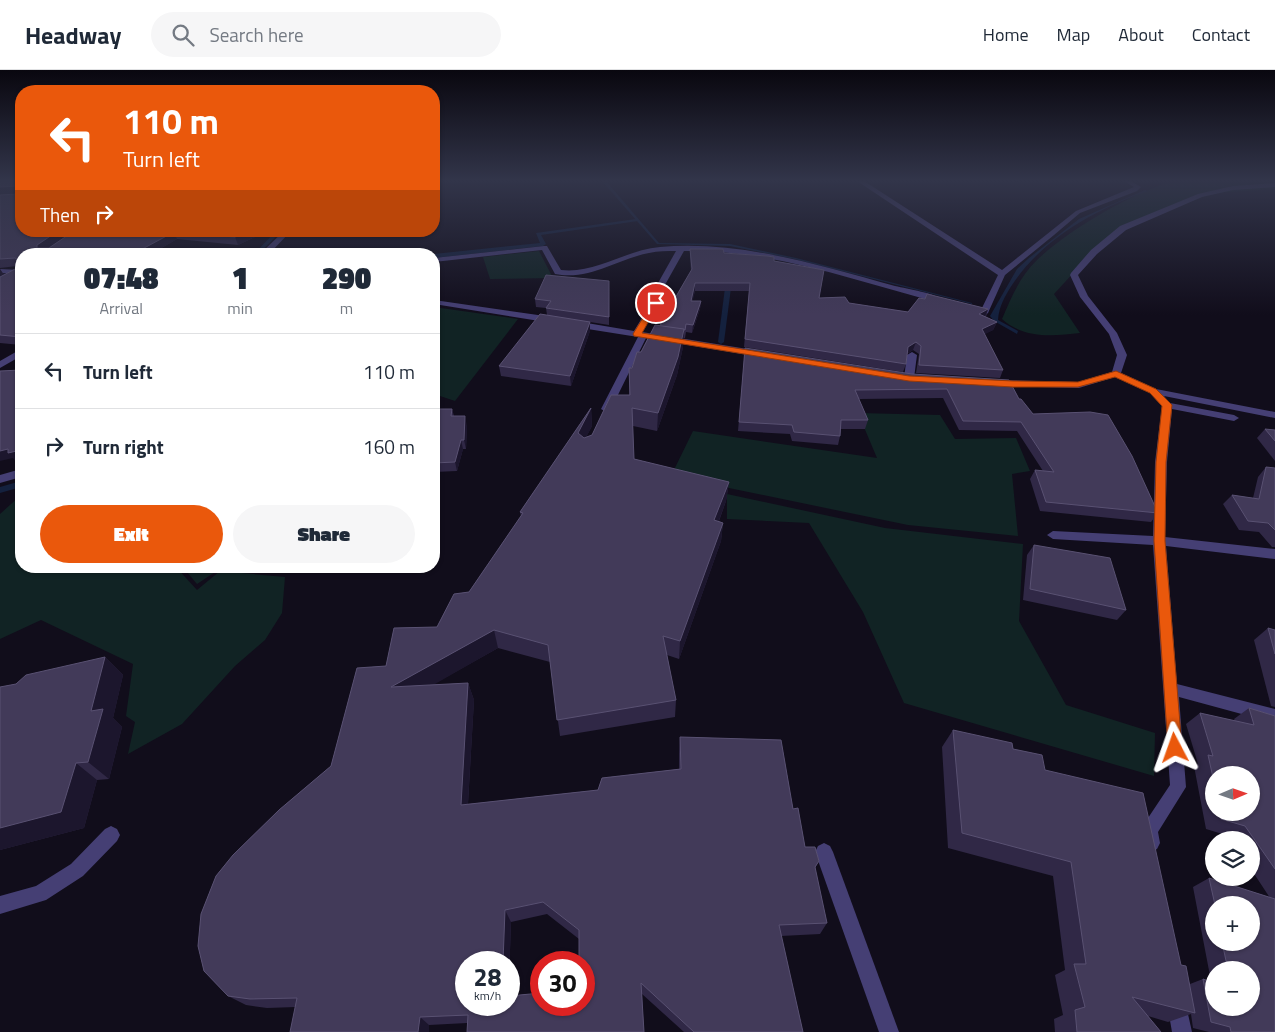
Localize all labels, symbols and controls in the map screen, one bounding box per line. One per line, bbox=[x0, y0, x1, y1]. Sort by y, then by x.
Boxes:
search box bbox=[151, 12, 501, 57]
text: Headway bbox=[25, 17, 121, 53]
text: Search here bbox=[209, 20, 304, 49]
icon: search bbox=[169, 21, 197, 49]
text: Home bbox=[983, 21, 1029, 48]
text: Map bbox=[1057, 21, 1090, 48]
text: About bbox=[1118, 21, 1164, 48]
text: Contact bbox=[1192, 21, 1250, 48]
text: 110 m bbox=[123, 94, 219, 148]
icon: left bbox=[40, 105, 105, 170]
text: Turn left bbox=[123, 142, 200, 176]
text: Then bbox=[40, 200, 80, 229]
icon: right bbox=[90, 200, 118, 228]
text: 07:48 bbox=[84, 255, 158, 301]
text: 1 bbox=[232, 255, 248, 301]
text: 290 bbox=[322, 255, 371, 301]
pin bbox=[635, 282, 677, 324]
icon: arrive bbox=[642, 289, 670, 317]
text: Arrival bbox=[99, 296, 143, 320]
text: min bbox=[227, 296, 253, 320]
text: m bbox=[340, 296, 353, 320]
icon: left bbox=[40, 357, 68, 385]
text: Turn left bbox=[83, 357, 153, 386]
text: 110 m bbox=[363, 357, 415, 386]
icon: right bbox=[40, 432, 68, 460]
text: Turn right bbox=[83, 432, 164, 461]
text: 160 m bbox=[363, 432, 415, 461]
button: Exit bbox=[40, 505, 223, 563]
button: Share bbox=[233, 505, 415, 563]
position arrow bbox=[1148, 721, 1200, 773]
north arrow bbox=[1205, 766, 1260, 821]
map controls bbox=[1205, 766, 1260, 1016]
button: layers bbox=[1205, 831, 1260, 886]
button: + bbox=[1205, 896, 1260, 951]
speed limit sign: 30 bbox=[530, 951, 595, 1016]
text: 28 bbox=[473, 958, 502, 996]
button: − bbox=[1205, 961, 1260, 1016]
text: km/h bbox=[474, 986, 501, 1005]

